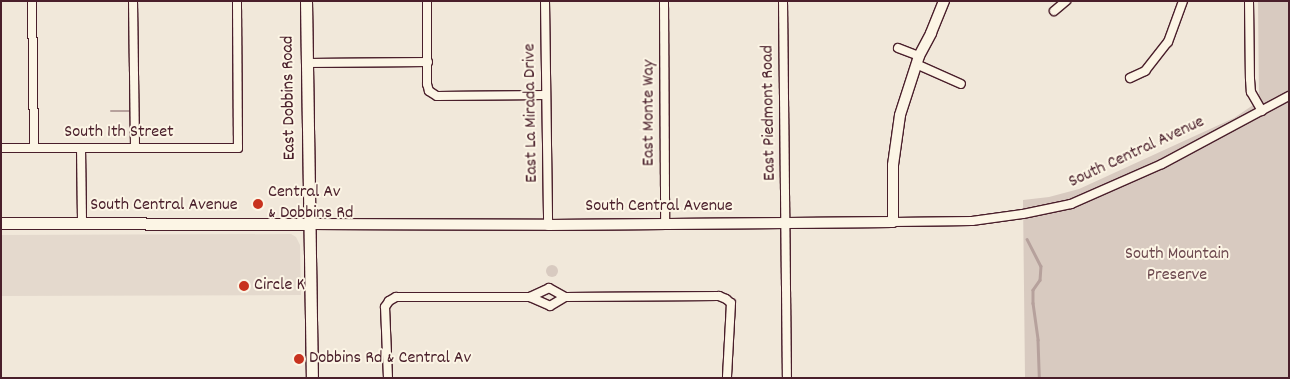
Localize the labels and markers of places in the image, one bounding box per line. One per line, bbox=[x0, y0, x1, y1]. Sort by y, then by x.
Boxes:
place label: Central Av & Dobbins Rd bbox=[268, 183, 353, 225]
marker: Central Av & Dobbins Rd bbox=[252, 198, 264, 210]
place label: Circle K bbox=[254, 275, 305, 297]
marker: Circle K bbox=[238, 280, 250, 292]
place label: Dobbins Rd & Central Av bbox=[309, 348, 471, 370]
marker: Dobbins Rd & Central Av bbox=[293, 353, 305, 365]

